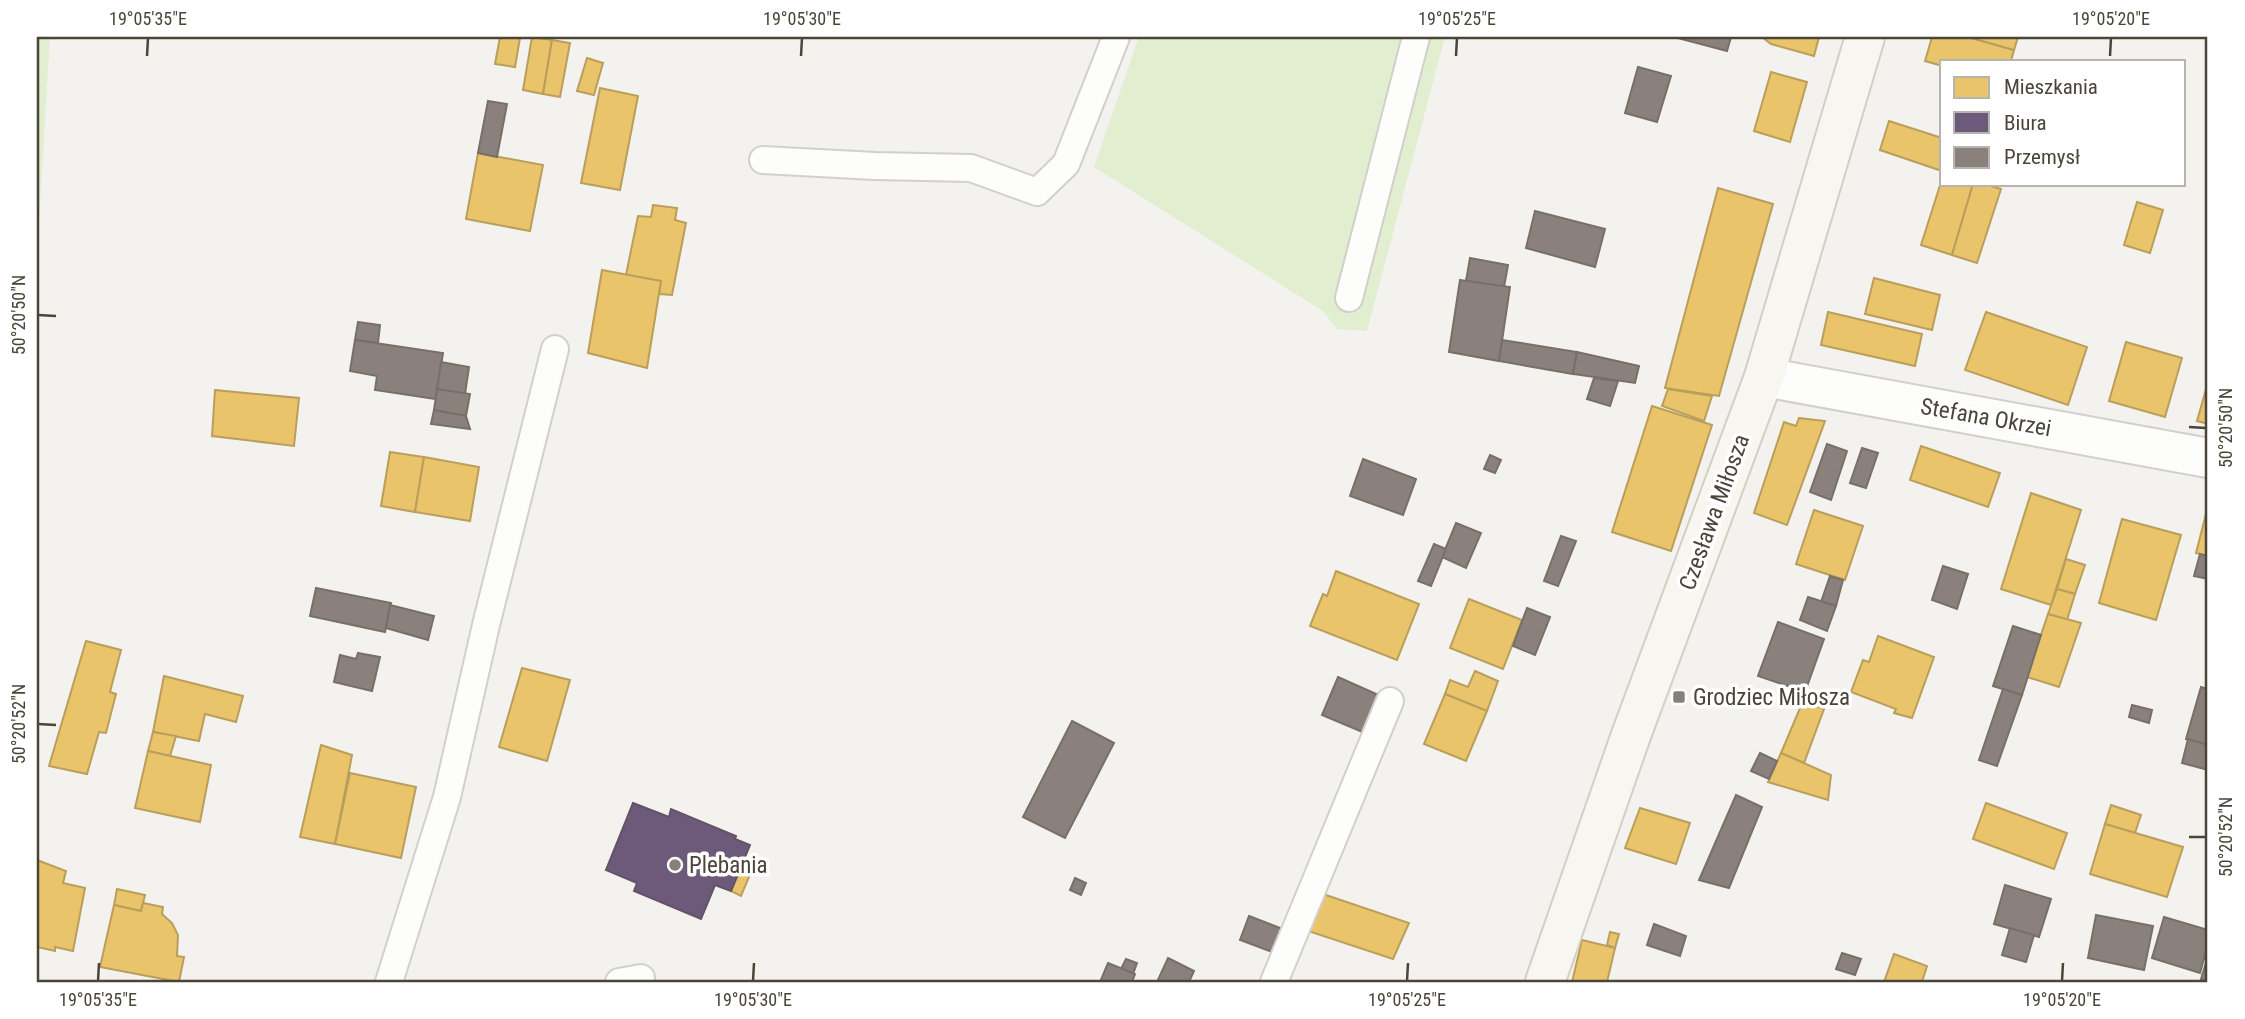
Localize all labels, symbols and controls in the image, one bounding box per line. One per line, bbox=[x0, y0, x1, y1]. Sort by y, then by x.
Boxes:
text: 19°05'35"E bbox=[109, 8, 187, 29]
text: 19°05'30"E bbox=[763, 8, 841, 29]
text: 19°05'25"E bbox=[1418, 8, 1496, 29]
text: 19°05'20"E bbox=[2072, 8, 2150, 29]
legend bbox=[1940, 60, 2186, 186]
text: Mieszkania bbox=[2004, 75, 2098, 99]
text: Biura bbox=[2004, 111, 2046, 135]
text: Przemysł bbox=[2004, 145, 2080, 169]
text: 50°20'50"N bbox=[8, 275, 29, 355]
text: 50°20'50"N bbox=[2215, 388, 2236, 468]
street label: Stefana Okrzei bbox=[1918, 393, 2053, 442]
street label: Czesława Miłosza bbox=[1674, 431, 1755, 594]
text: 50°20'52"N bbox=[8, 684, 29, 764]
place label: Grodziec Miłosza bbox=[1693, 684, 1850, 711]
marker: Grodziec Miłosza bbox=[1671, 689, 1687, 705]
text: 50°20'52"N bbox=[2215, 797, 2236, 877]
place label: Plebania bbox=[689, 852, 768, 879]
marker: Plebania bbox=[667, 857, 683, 873]
text: 19°05'35"E bbox=[59, 989, 137, 1010]
text: 19°05'30"E bbox=[714, 989, 792, 1010]
text: 19°05'25"E bbox=[1368, 989, 1446, 1010]
text: 19°05'20"E bbox=[2023, 989, 2101, 1010]

